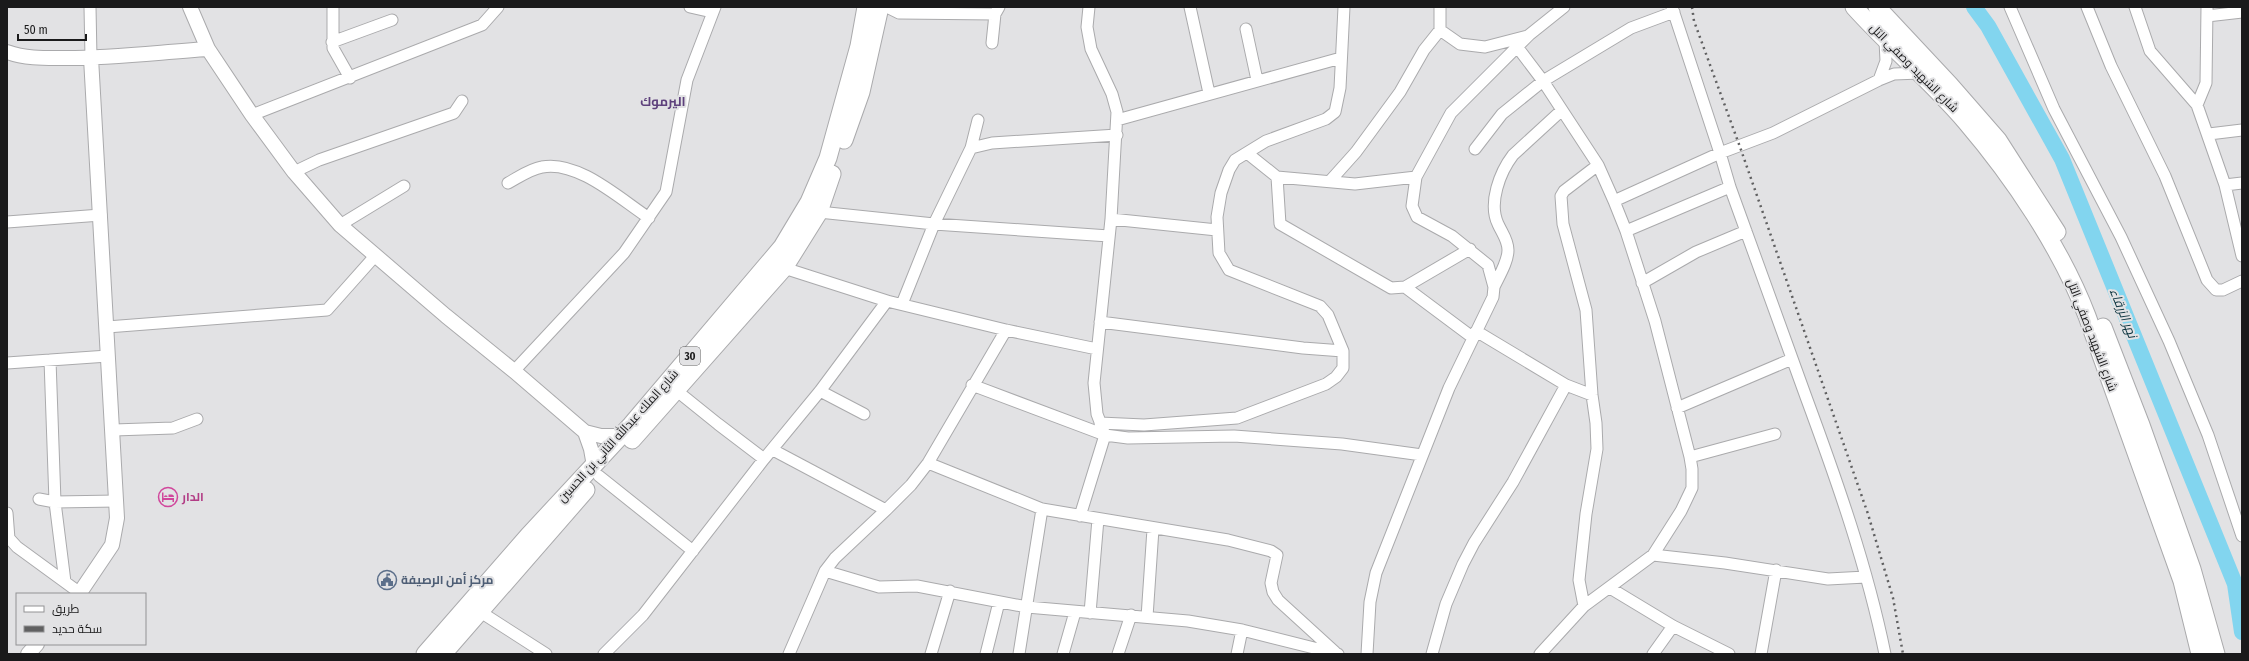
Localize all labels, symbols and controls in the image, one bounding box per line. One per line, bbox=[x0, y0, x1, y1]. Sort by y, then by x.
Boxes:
scale bar bbox=[18, 16, 86, 42]
street label: شارع الشهيد وصفي التل bbox=[1865, 21, 1961, 117]
text: 50 m bbox=[24, 23, 48, 37]
district label: اليرموك bbox=[640, 94, 686, 110]
street label: شارع الشهيد وصفي التل bbox=[2061, 277, 2120, 394]
water label: نهر الزرقاء bbox=[2106, 286, 2141, 342]
road number: 30 bbox=[680, 347, 700, 365]
street label: شارع الملك عبدالله الثاني بن الحسين bbox=[554, 366, 683, 507]
hotel icon: الدار bbox=[157, 486, 179, 508]
place label: الدار bbox=[181, 490, 204, 505]
public building icon: مركز أمن الرصيفة bbox=[376, 569, 398, 591]
place label: مركز أمن الرصيفة bbox=[401, 572, 494, 588]
legend bbox=[16, 593, 146, 645]
text: طريق bbox=[52, 602, 80, 616]
text: سكة حديد bbox=[52, 622, 102, 636]

